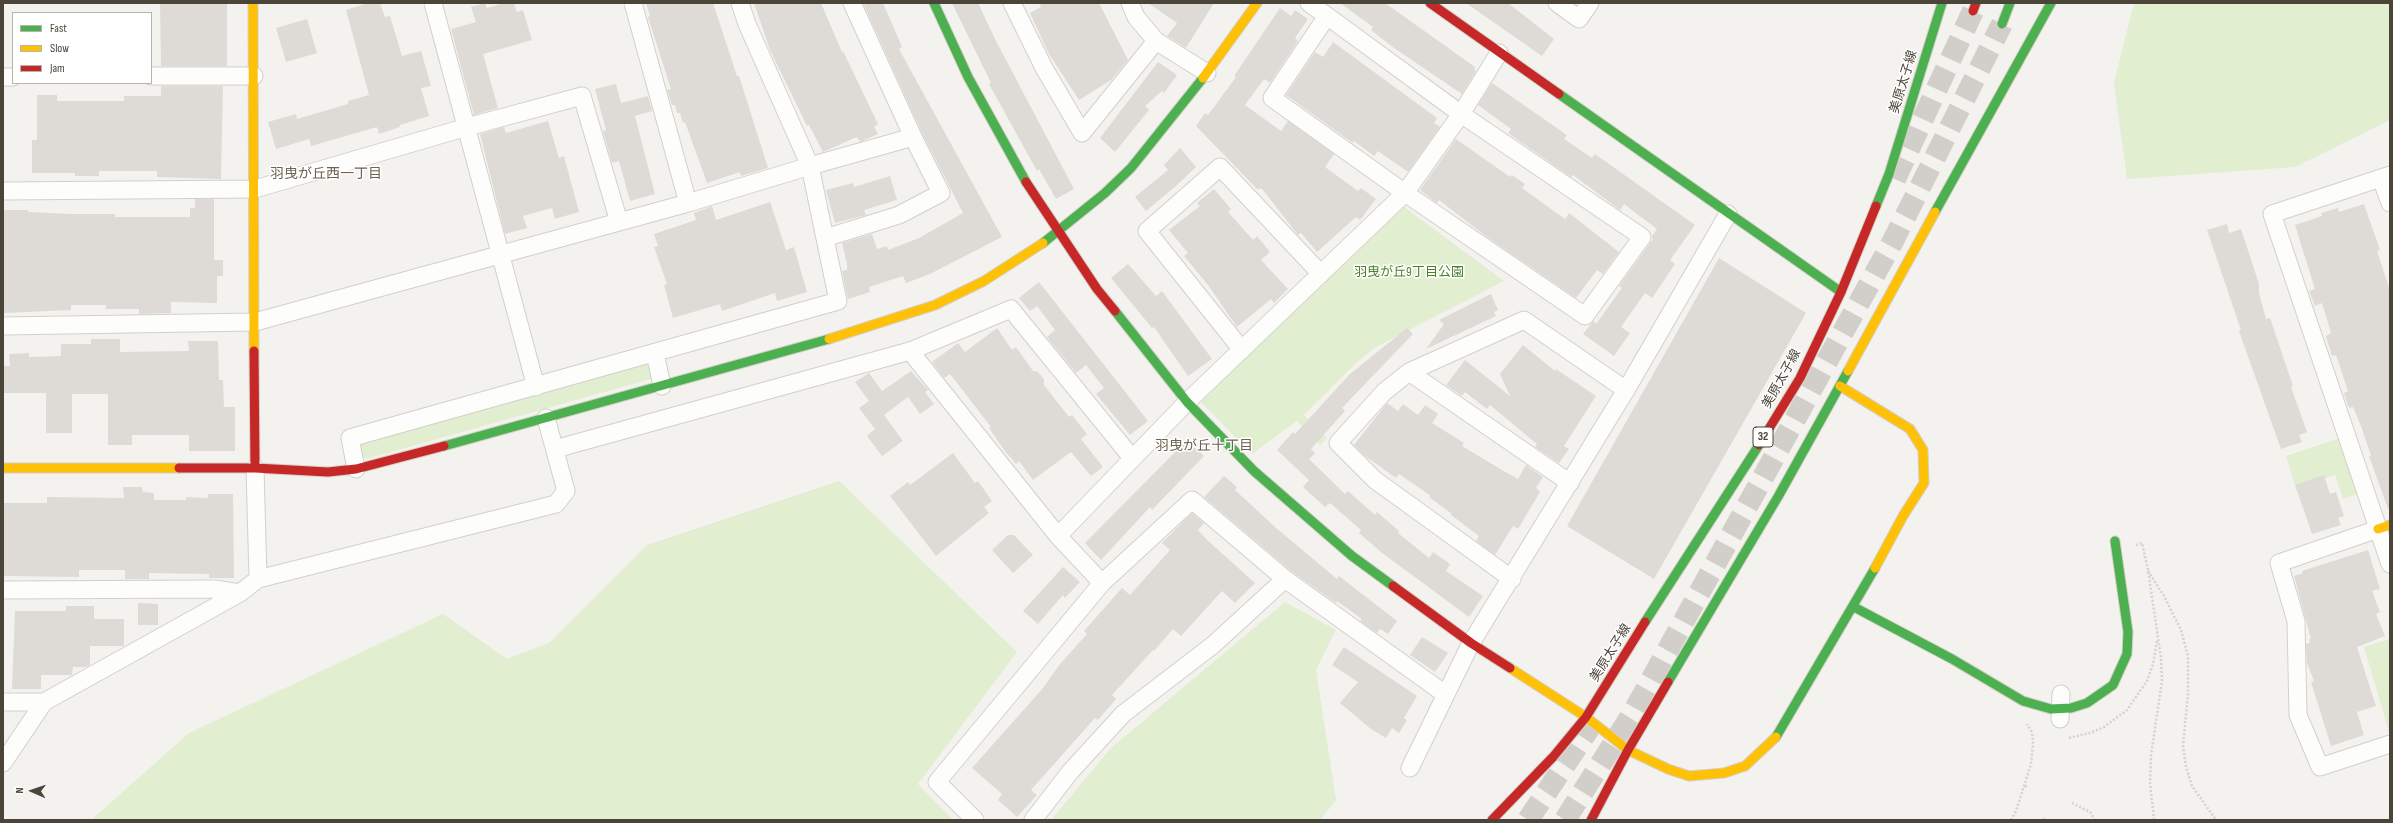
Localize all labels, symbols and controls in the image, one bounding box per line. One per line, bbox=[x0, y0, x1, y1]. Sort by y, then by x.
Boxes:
legend bbox=[12, 12, 152, 84]
text: Fast bbox=[50, 21, 67, 36]
text: Slow bbox=[50, 41, 69, 56]
street label: 美原太子線 bbox=[1887, 49, 1921, 115]
text: Jam bbox=[50, 61, 65, 76]
district label: 羽曳が丘西一丁目 bbox=[270, 166, 382, 182]
park label: 羽曳が丘9丁目公園 bbox=[1354, 265, 1464, 281]
street label: 美原太子線 bbox=[1759, 347, 1805, 411]
road number: 32 bbox=[1753, 427, 1773, 447]
district label: 羽曳が丘十丁目 bbox=[1155, 438, 1253, 454]
street label: 美原太子線 bbox=[1587, 621, 1635, 685]
north arrow bbox=[12, 771, 52, 811]
text: N bbox=[13, 787, 26, 794]

